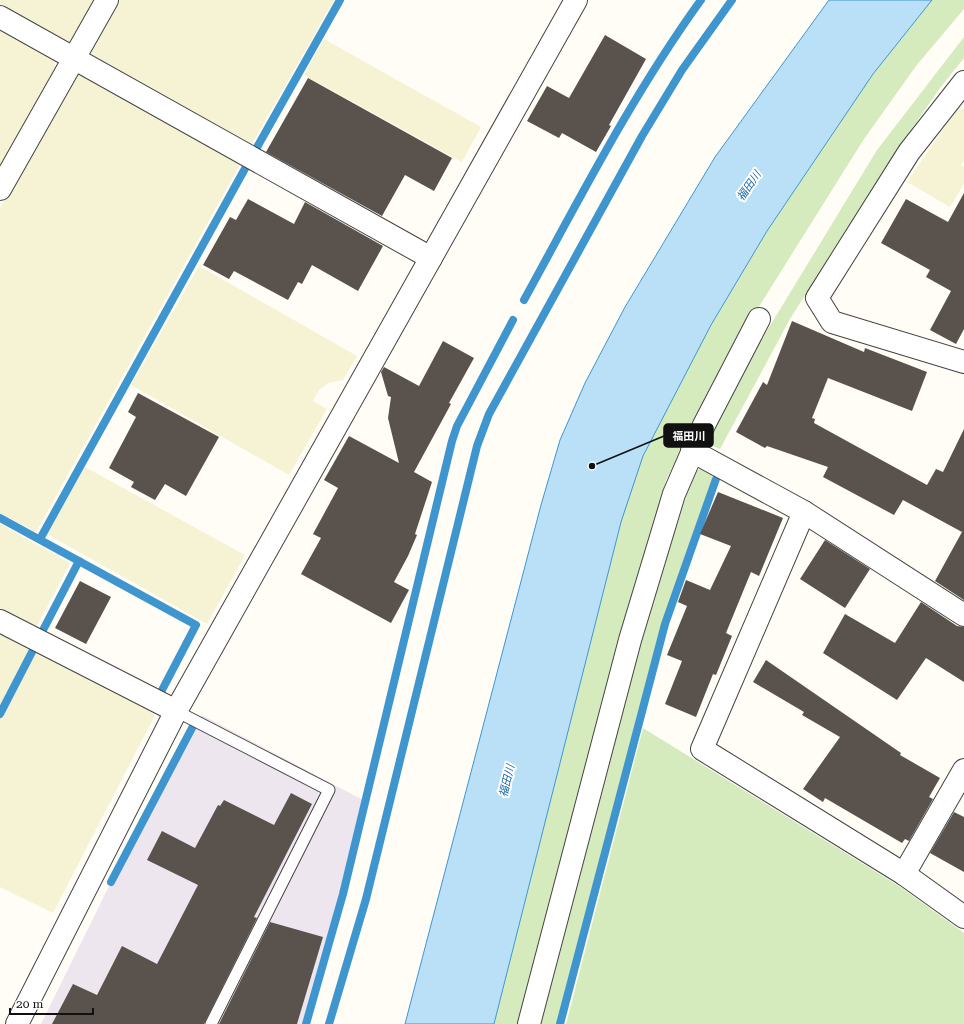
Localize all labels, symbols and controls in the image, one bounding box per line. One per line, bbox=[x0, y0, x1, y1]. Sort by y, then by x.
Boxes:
water label: 福田川 bbox=[734, 168, 764, 203]
callout: 福田川 bbox=[664, 424, 713, 447]
text: 福田川 bbox=[673, 430, 706, 443]
water label: 福田川 bbox=[497, 762, 518, 799]
scale bar bbox=[10, 990, 93, 1016]
text: 20 m bbox=[16, 997, 43, 1011]

